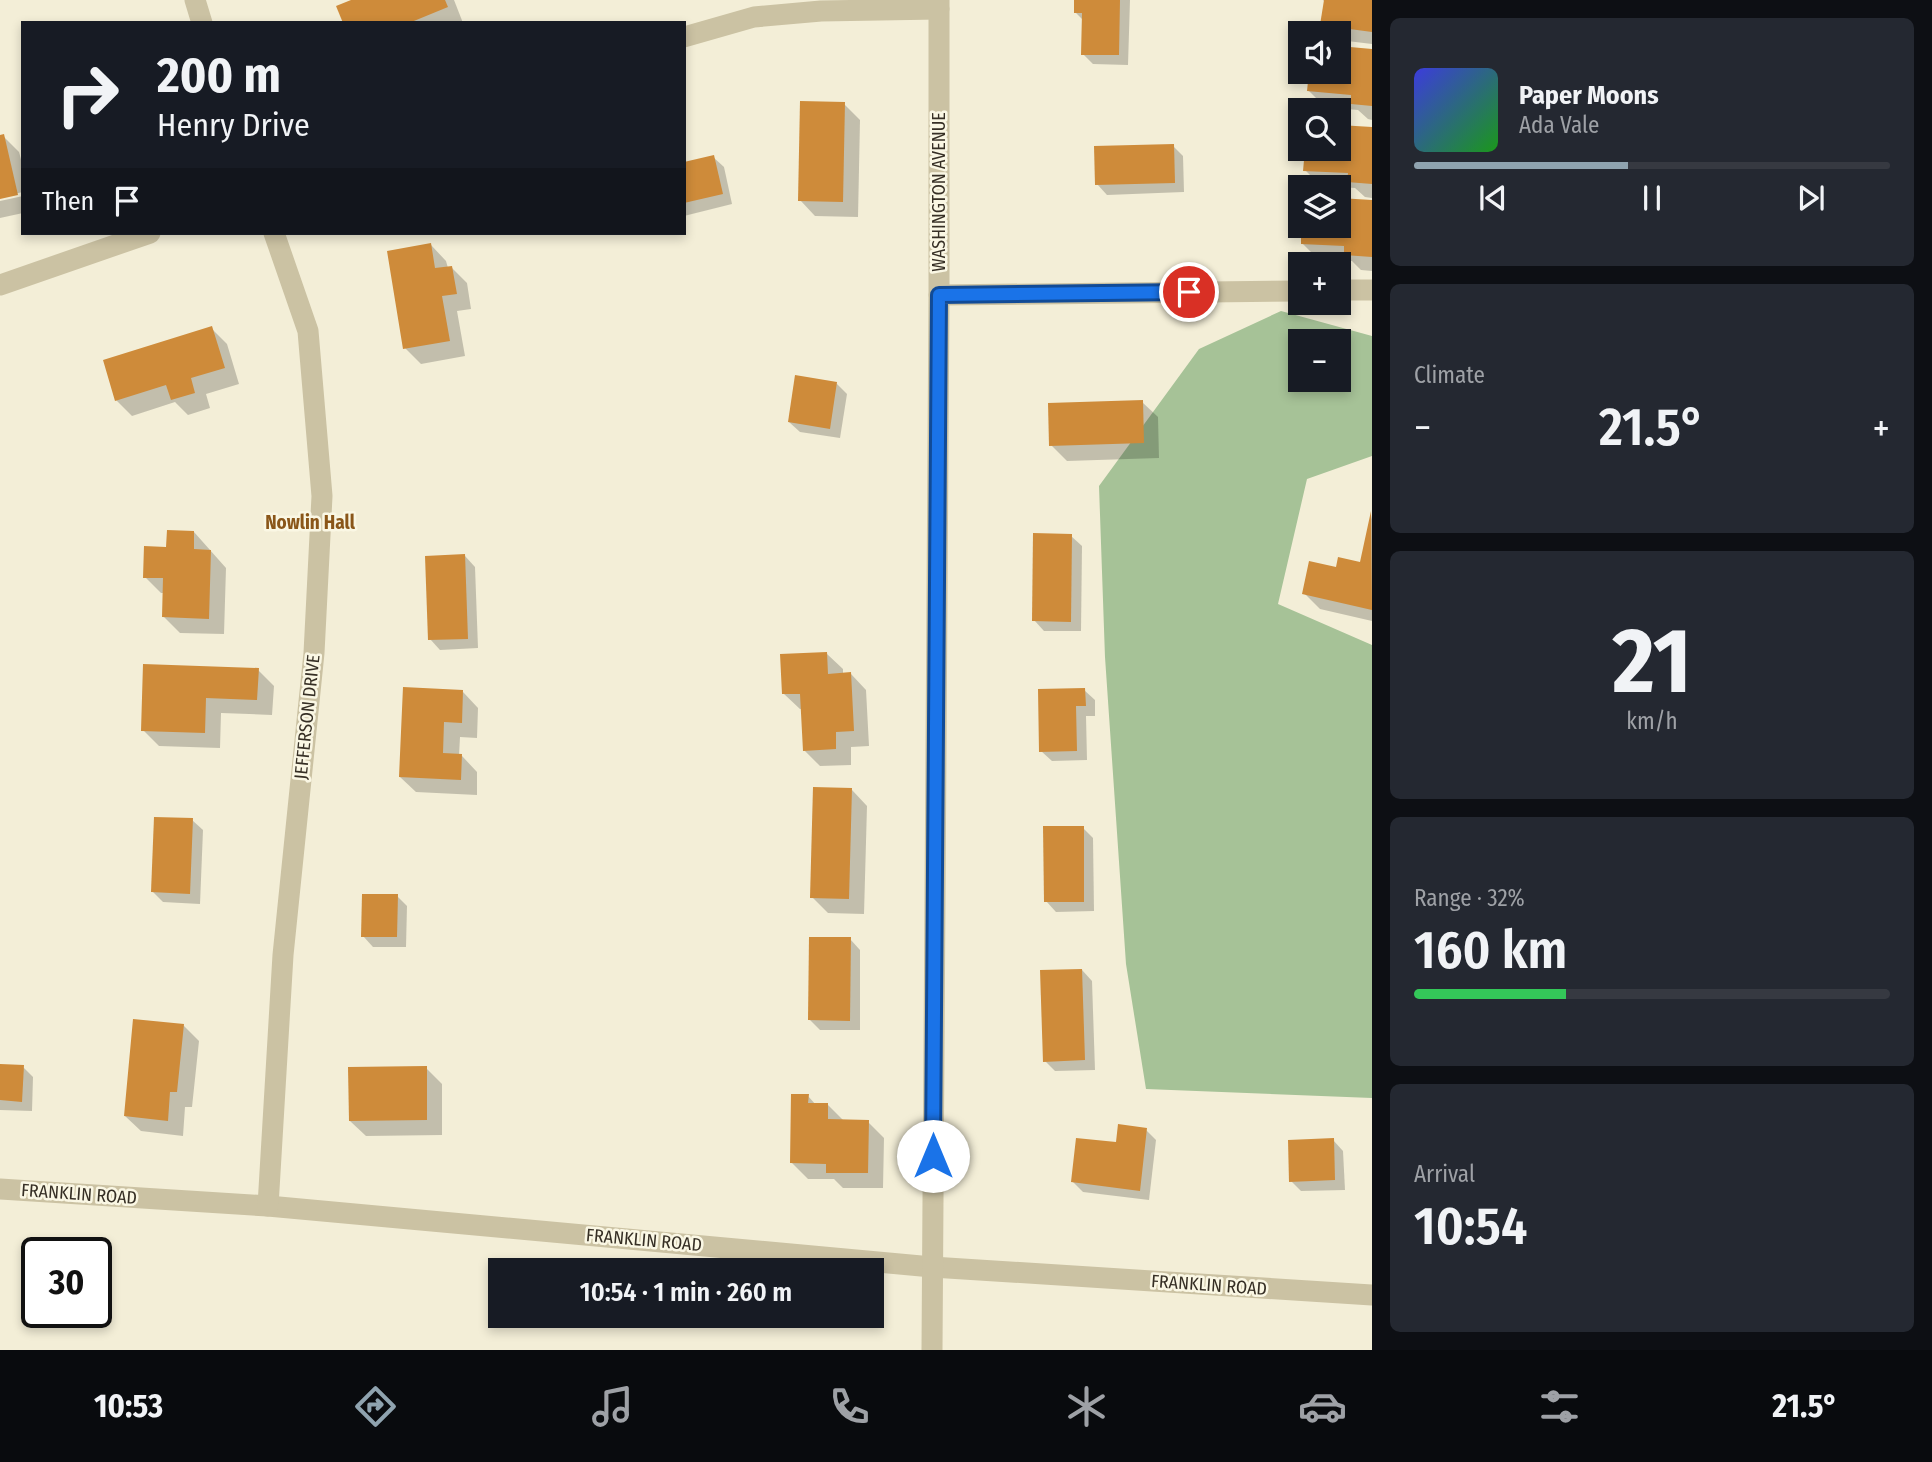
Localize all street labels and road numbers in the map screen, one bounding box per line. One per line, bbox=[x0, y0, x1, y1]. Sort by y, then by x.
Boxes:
street label: WASHINGTON AVENUE bbox=[928, 112, 950, 272]
street label: JEFFERSON DRIVE bbox=[290, 654, 324, 780]
street label: FRANKLIN ROAD bbox=[20, 1179, 138, 1209]
street label: FRANKLIN ROAD bbox=[585, 1224, 703, 1256]
street label: FRANKLIN ROAD bbox=[1150, 1270, 1268, 1300]

